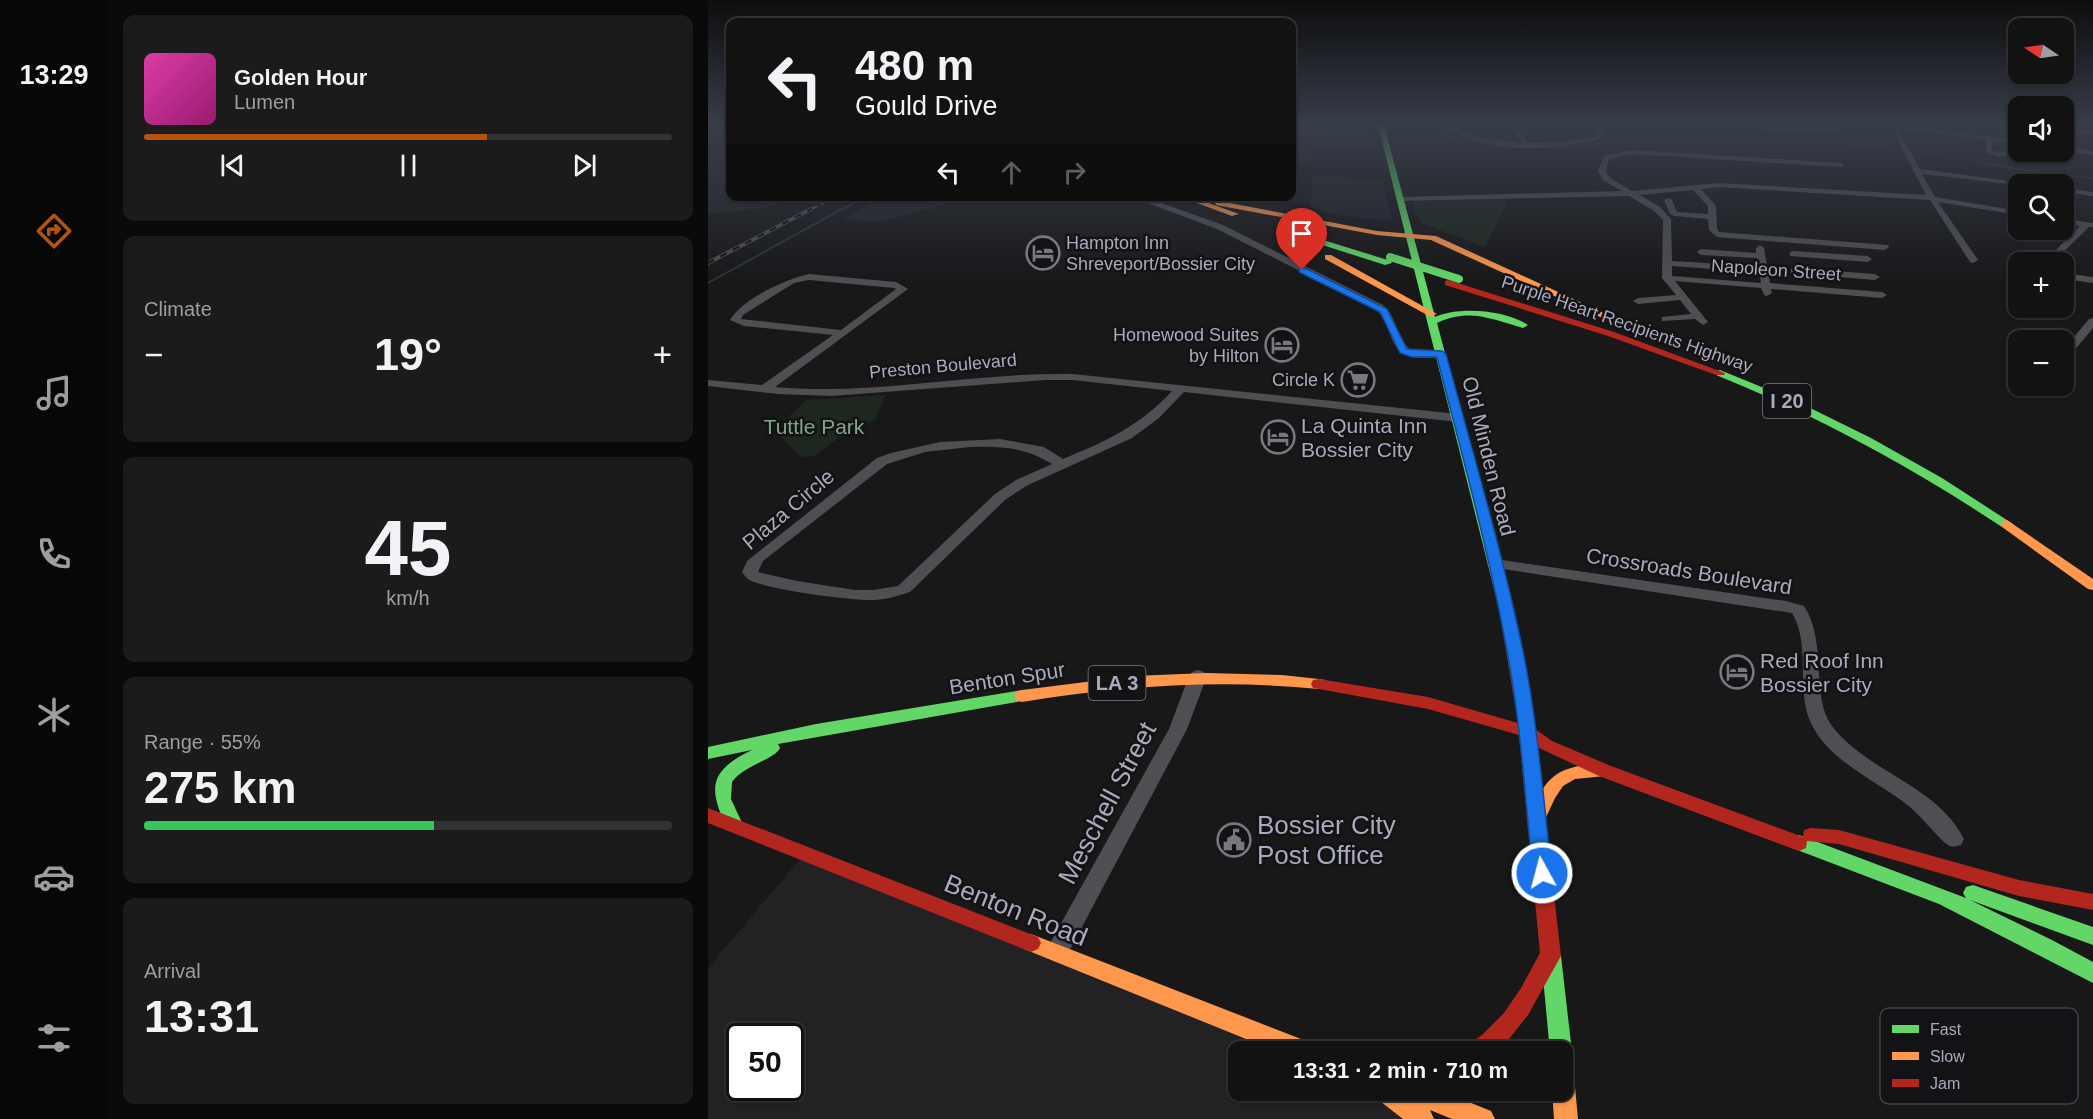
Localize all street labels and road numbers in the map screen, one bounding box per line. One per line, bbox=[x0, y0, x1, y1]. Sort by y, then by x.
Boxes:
street label: Napoleon Street bbox=[1710, 255, 1842, 285]
street label: Purple Heart Recipients Highway bbox=[1499, 272, 1755, 376]
street label: Preston Boulevard bbox=[868, 350, 1018, 382]
street label: Old Minden Road bbox=[1458, 374, 1520, 538]
road number: I 20 bbox=[1763, 384, 1811, 418]
street label: Plaza Circle bbox=[738, 464, 838, 554]
street label: Crossroads Boulevard bbox=[1585, 543, 1793, 599]
street label: Benton Spur bbox=[948, 658, 1066, 698]
road number: LA 3 bbox=[1088, 666, 1146, 700]
street label: Meschell Street bbox=[1052, 716, 1163, 889]
street label: Benton Road bbox=[940, 868, 1092, 952]

